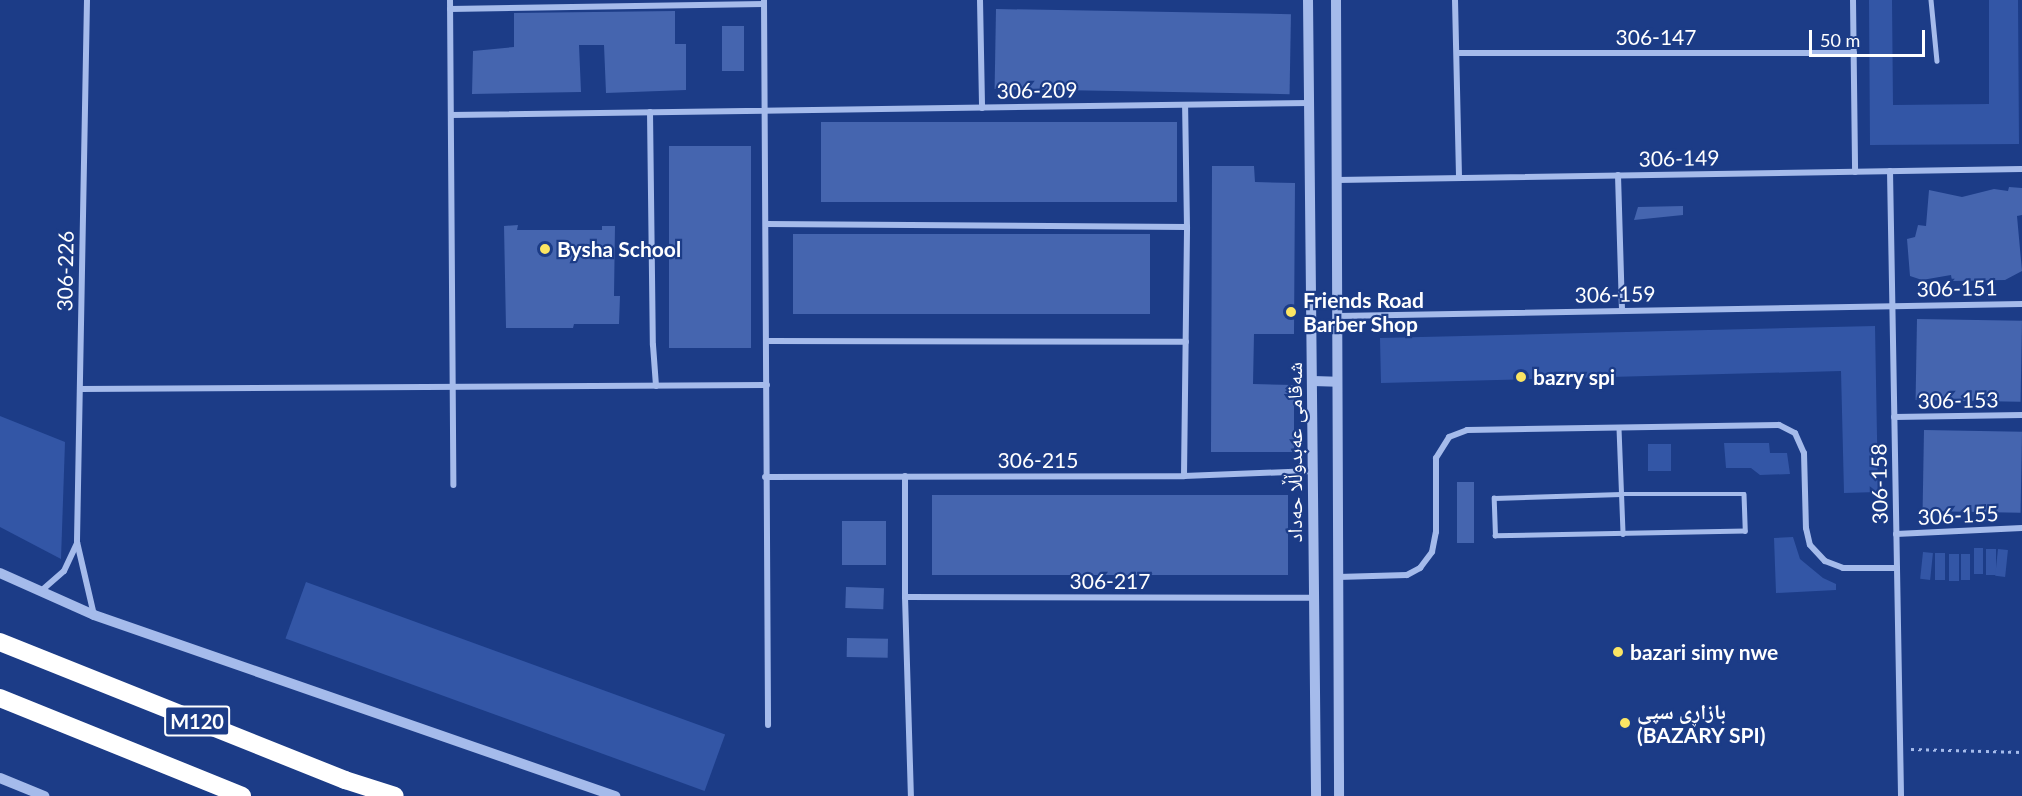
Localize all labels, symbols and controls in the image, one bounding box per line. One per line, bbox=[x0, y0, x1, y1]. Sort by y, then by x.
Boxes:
scale bar bbox=[1812, 18, 1928, 56]
street label: 306-147 bbox=[1616, 24, 1696, 50]
text: 50 m bbox=[1820, 29, 1860, 51]
street label: 306-209 bbox=[996, 77, 1078, 103]
street label: 306-149 bbox=[1638, 145, 1720, 171]
street label: 306-226 bbox=[52, 230, 78, 312]
place label: Bysha School bbox=[557, 236, 681, 262]
marker: Bysha School bbox=[538, 242, 552, 256]
street label: 306-151 bbox=[1916, 275, 1998, 301]
street label: 306-159 bbox=[1574, 281, 1656, 307]
place label: Friends Road Barber Shop bbox=[1303, 287, 1424, 337]
marker: Friends Road Barber Shop bbox=[1284, 305, 1298, 319]
street label: شەقامی عەبدوڵڵا حەداد bbox=[1281, 362, 1307, 542]
place label: bazry spi bbox=[1533, 364, 1616, 390]
marker: bazry spi bbox=[1514, 370, 1528, 384]
street label: 306-153 bbox=[1917, 387, 1999, 413]
street label: 306-158 bbox=[1866, 443, 1892, 525]
street label: 306-215 bbox=[998, 447, 1078, 473]
street label: 306-155 bbox=[1917, 500, 1999, 530]
street label: 306-217 bbox=[1070, 568, 1150, 594]
place label: bazari simy nwe bbox=[1630, 639, 1779, 665]
marker: bazari simy nwe bbox=[1611, 645, 1625, 659]
place label: بازاڕی سپی (BAZARY SPI) bbox=[1637, 698, 1766, 748]
road number: M120 bbox=[164, 704, 230, 738]
marker: بازاڕی سپی (BAZARY SPI) bbox=[1618, 716, 1632, 730]

